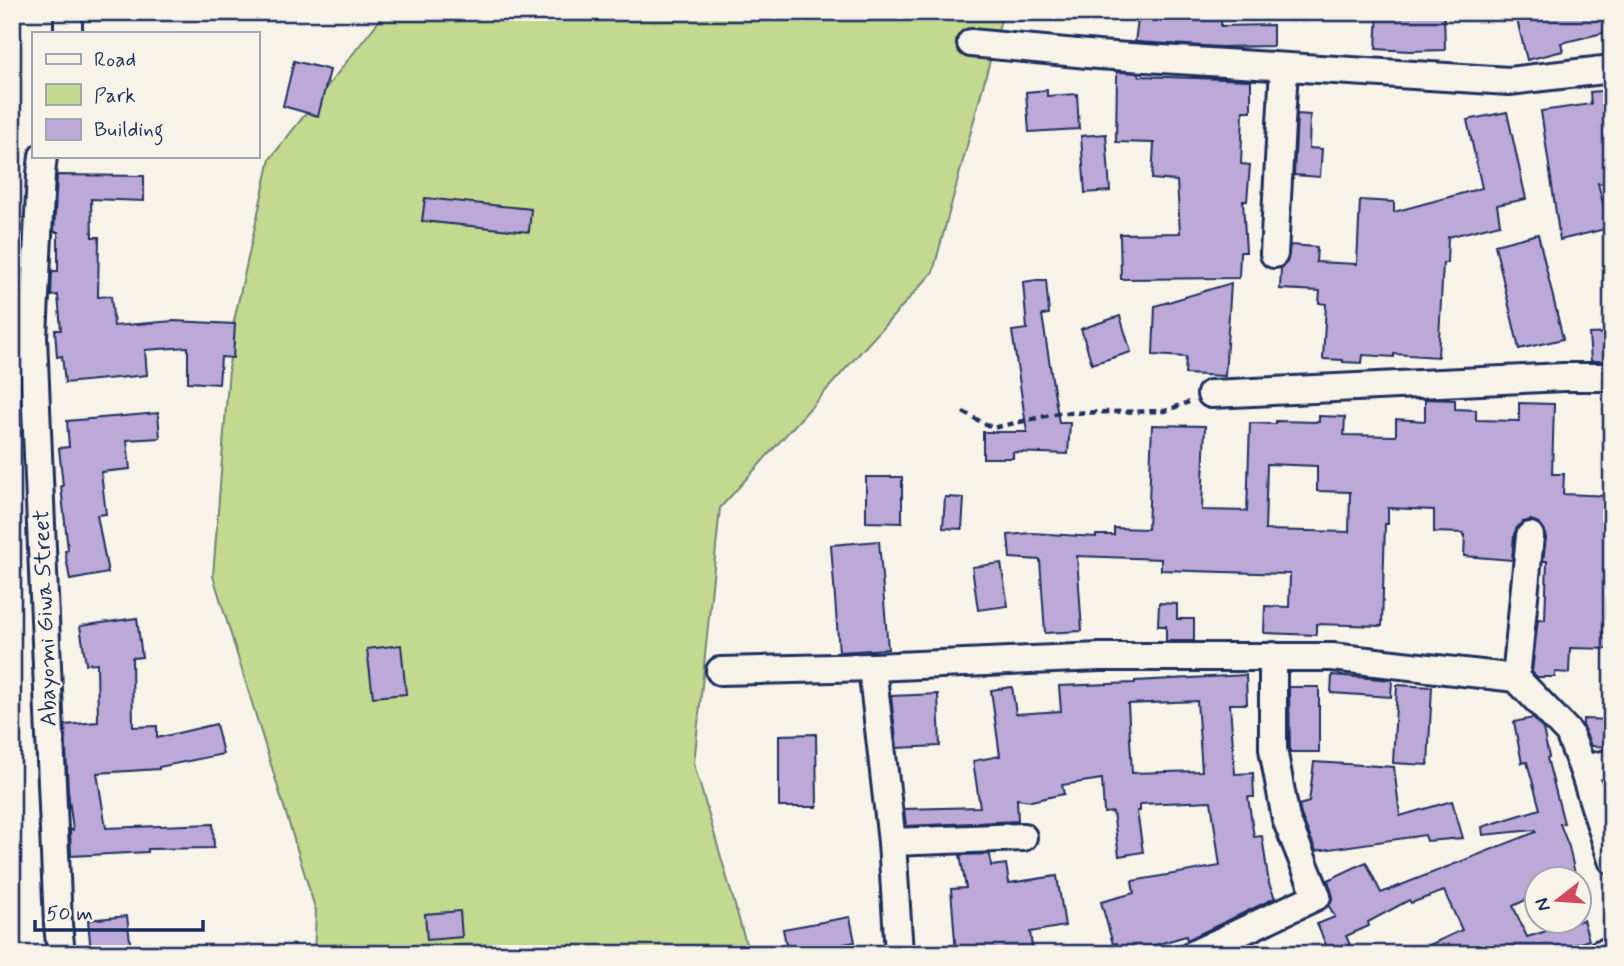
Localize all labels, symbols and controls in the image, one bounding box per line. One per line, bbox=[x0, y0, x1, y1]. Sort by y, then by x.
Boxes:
legend bbox=[32, 32, 259, 158]
text: Road bbox=[94, 46, 136, 74]
text: Park bbox=[94, 82, 136, 110]
text: Building bbox=[94, 116, 164, 146]
street label: Abayomi Giwa Street bbox=[27, 509, 65, 727]
north arrow bbox=[1522, 864, 1592, 934]
scale bar bbox=[35, 889, 203, 933]
text: N bbox=[1529, 895, 1557, 914]
text: 50 m bbox=[46, 900, 93, 928]

